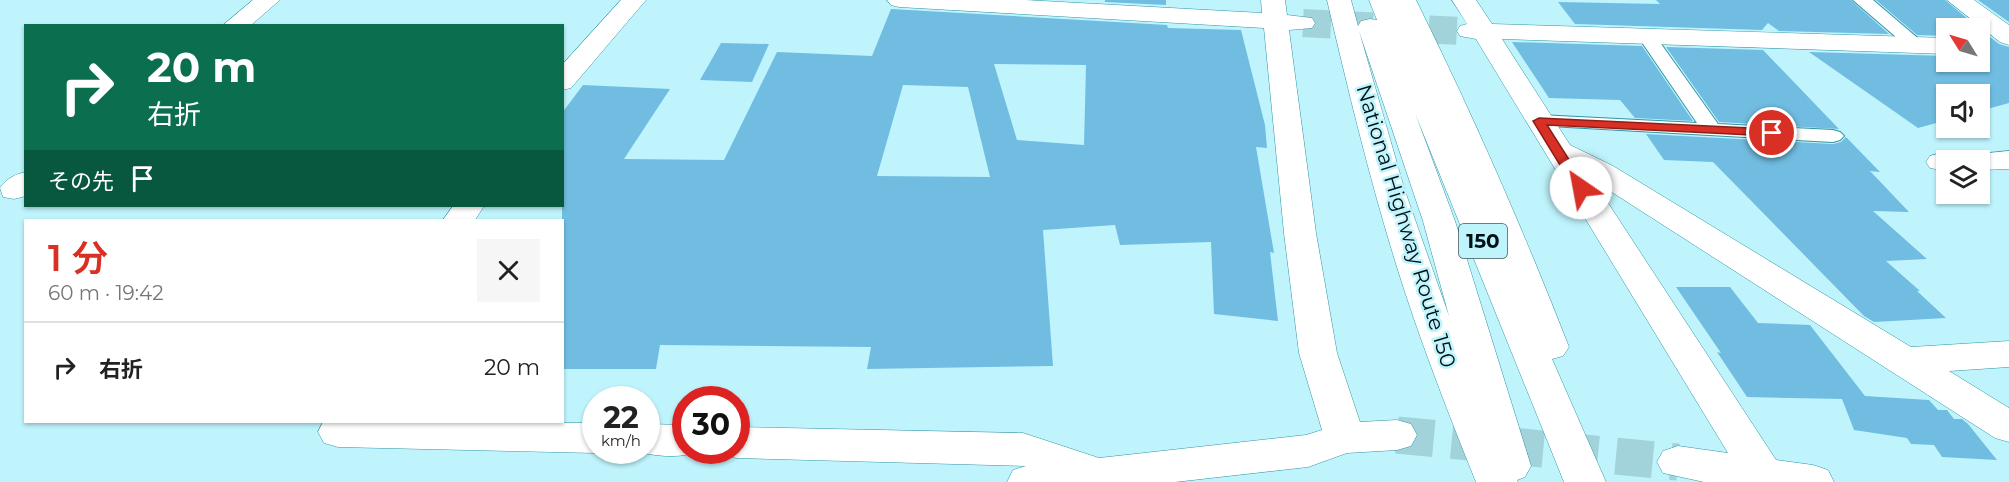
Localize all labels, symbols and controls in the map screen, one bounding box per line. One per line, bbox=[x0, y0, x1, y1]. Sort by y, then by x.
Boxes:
north arrow bbox=[1936, 18, 1990, 72]
map controls bbox=[1936, 18, 1990, 204]
text: 20 m bbox=[147, 41, 256, 93]
icon: right bbox=[48, 48, 126, 126]
street label: National Highway Route 150 bbox=[1351, 81, 1462, 370]
button: sound bbox=[1936, 84, 1990, 138]
text: 右折 bbox=[147, 98, 201, 131]
pin bbox=[1746, 107, 1797, 158]
icon: arrive bbox=[1755, 116, 1788, 149]
button: layers bbox=[1936, 150, 1990, 204]
position arrow bbox=[1549, 156, 1613, 220]
icon: arrive bbox=[126, 162, 159, 195]
text: その先 bbox=[48, 168, 114, 195]
road number: 150 bbox=[1459, 224, 1507, 258]
text: 1 分 bbox=[48, 236, 108, 280]
button: close bbox=[477, 239, 540, 302]
text: 60 m · 19:42 bbox=[48, 281, 164, 305]
icon: right bbox=[48, 351, 81, 384]
text: 20 m bbox=[484, 354, 540, 381]
text: 右折 bbox=[99, 356, 143, 383]
speed limit sign: 30 bbox=[672, 386, 750, 464]
text: 22 bbox=[603, 399, 639, 436]
text: km/h bbox=[601, 431, 641, 450]

